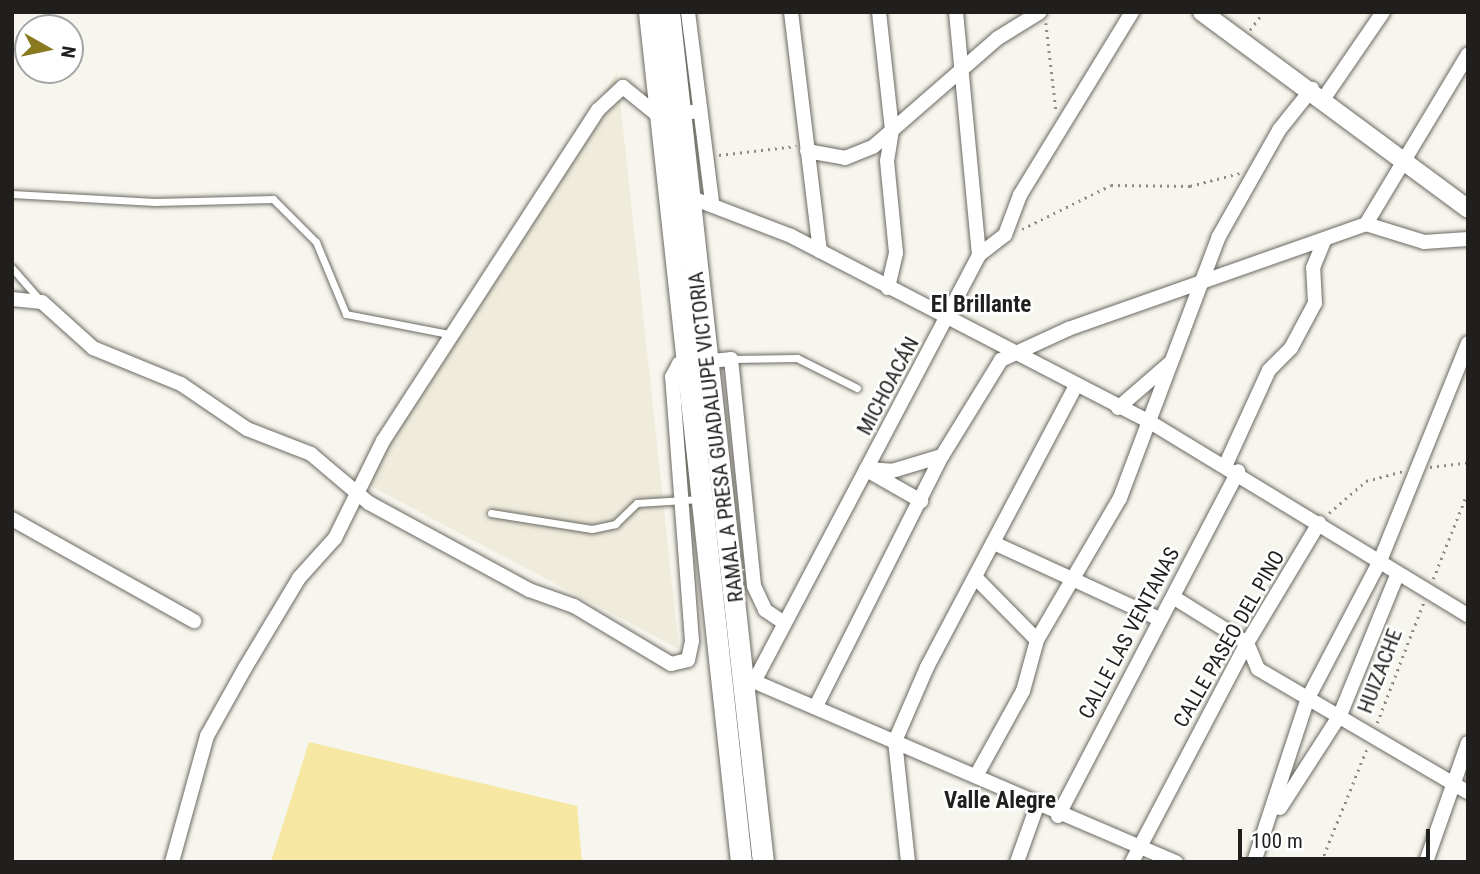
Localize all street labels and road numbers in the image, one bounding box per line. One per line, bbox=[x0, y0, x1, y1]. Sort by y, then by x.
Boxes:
street label: RAMAL A PRESA GUADALUPE VICTORIA bbox=[683, 270, 749, 604]
street label: MICHOACÁN bbox=[852, 333, 924, 439]
street label: CALLE LAS VENTANAS bbox=[1073, 543, 1185, 723]
street label: CALLE PASEO DEL PINO bbox=[1168, 546, 1290, 732]
street label: HUIZACHE bbox=[1352, 625, 1408, 717]

